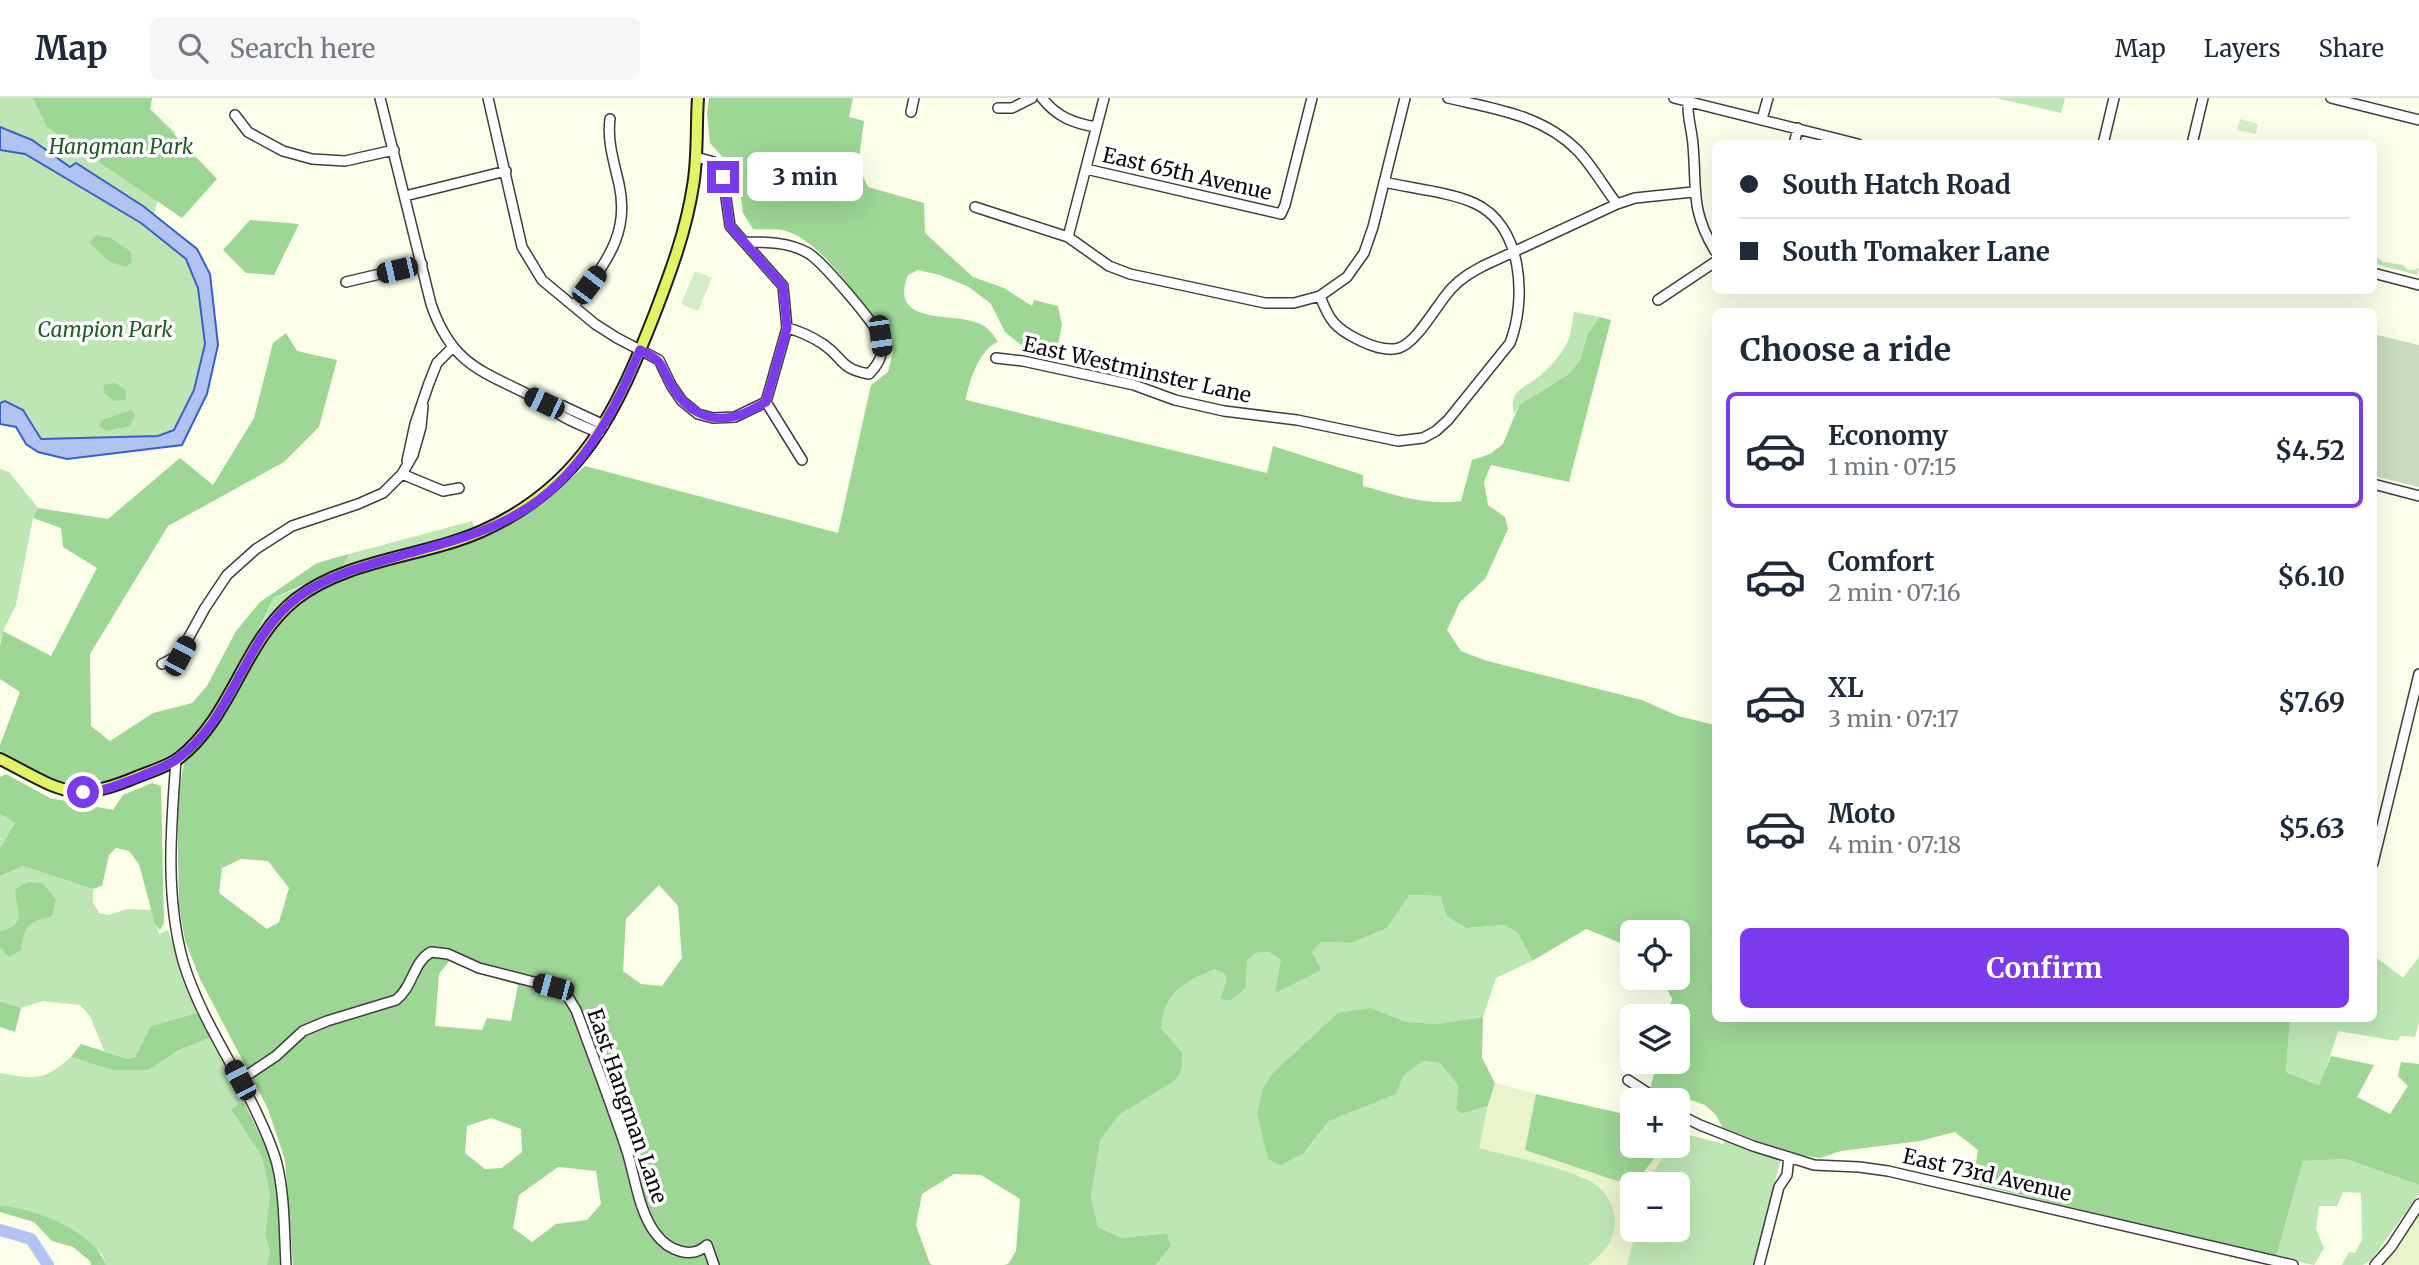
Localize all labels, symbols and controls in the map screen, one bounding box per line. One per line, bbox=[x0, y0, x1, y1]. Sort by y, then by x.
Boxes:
search box bbox=[150, 17, 640, 80]
text: Map bbox=[35, 28, 108, 69]
icon: search bbox=[174, 29, 212, 67]
text: Search here bbox=[230, 32, 375, 65]
text: Map bbox=[2115, 33, 2166, 64]
text: Layers bbox=[2204, 33, 2280, 64]
text: Share bbox=[2318, 33, 2384, 64]
park label: Hangman Park bbox=[48, 133, 194, 160]
street label: East 65th Avenue bbox=[1100, 141, 1274, 206]
callout: 3 min bbox=[748, 153, 863, 202]
route end bbox=[707, 161, 739, 193]
text: 3 min bbox=[772, 162, 838, 191]
text: South Hatch Road bbox=[1782, 168, 2011, 201]
text: South Tomaker Lane bbox=[1782, 235, 2050, 268]
car bbox=[375, 255, 420, 285]
car bbox=[568, 262, 611, 308]
car bbox=[867, 314, 894, 358]
park label: Campion Park bbox=[37, 316, 173, 343]
street label: East Westminster Lane bbox=[1020, 330, 1254, 409]
text: Choose a ride bbox=[1740, 330, 1951, 370]
car bbox=[521, 384, 568, 422]
icon: car bbox=[1744, 419, 1807, 482]
text: Economy bbox=[1828, 419, 1948, 452]
text: $4.52 bbox=[2275, 434, 2345, 467]
text: 1 min · 07:15 bbox=[1828, 452, 1957, 481]
icon: car bbox=[1744, 545, 1807, 608]
text: Comfort bbox=[1828, 545, 1934, 578]
text: $6.10 bbox=[2277, 560, 2345, 593]
text: 2 min · 07:16 bbox=[1828, 578, 1961, 607]
car bbox=[161, 633, 200, 679]
icon: car bbox=[1744, 671, 1807, 734]
text: XL bbox=[1828, 671, 1864, 704]
text: $7.69 bbox=[2278, 686, 2345, 719]
text: 3 min · 07:17 bbox=[1828, 704, 1959, 733]
route start bbox=[67, 776, 99, 808]
icon: car bbox=[1744, 797, 1807, 860]
text: Moto bbox=[1828, 797, 1895, 830]
text: $5.63 bbox=[2279, 812, 2345, 845]
text: 4 min · 07:18 bbox=[1828, 830, 1961, 859]
map controls bbox=[1620, 920, 1690, 1242]
button: locate bbox=[1620, 920, 1690, 990]
button: Confirm bbox=[1740, 928, 2349, 1008]
car bbox=[530, 971, 577, 1003]
button: layers bbox=[1620, 1004, 1690, 1074]
street label: East Hangman Lane bbox=[581, 1005, 674, 1207]
car bbox=[221, 1057, 260, 1103]
button: + bbox=[1620, 1088, 1690, 1158]
street label: East 73rd Avenue bbox=[1900, 1142, 2074, 1207]
button: − bbox=[1620, 1172, 1690, 1242]

